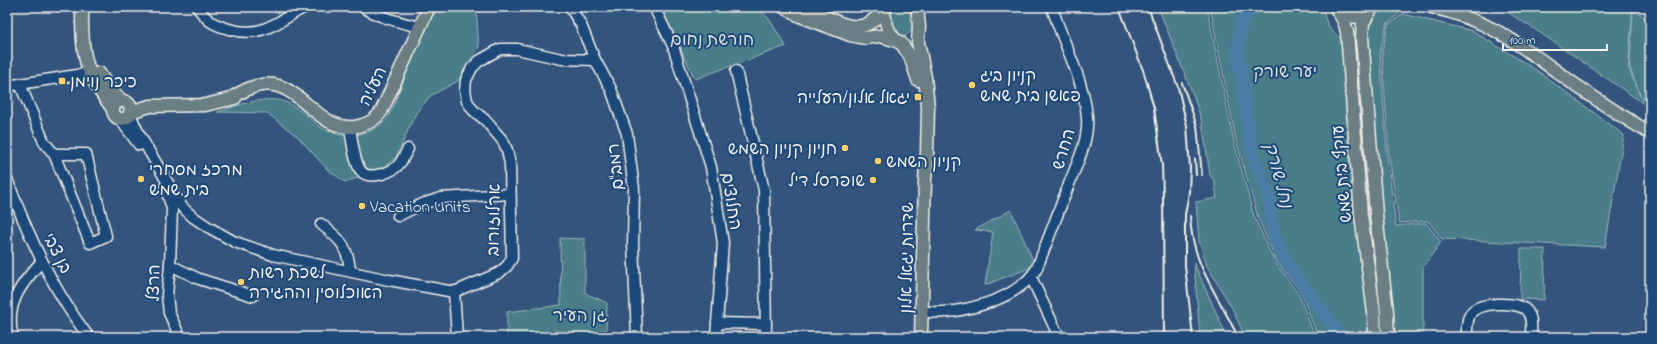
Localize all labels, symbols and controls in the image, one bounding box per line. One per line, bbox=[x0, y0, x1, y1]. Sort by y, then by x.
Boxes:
scale bar bbox=[1503, 26, 1607, 52]
park label: חורשת נחום bbox=[670, 28, 754, 53]
text: 100 m bbox=[1509, 32, 1536, 50]
park label: יער שורק bbox=[1253, 60, 1317, 85]
street label: העליה bbox=[353, 62, 394, 111]
place label: קניון ביג פאשן בית שמש bbox=[980, 64, 1081, 109]
place label: כיכר נוימן bbox=[70, 70, 137, 95]
marker: כיכר נוימן bbox=[57, 76, 67, 86]
marker: קניון ביג פאשן בית שמש bbox=[967, 80, 977, 90]
place label: יגאל אלון/העלייה bbox=[797, 86, 910, 111]
marker: יגאל אלון/העלייה bbox=[913, 92, 923, 102]
street label: עוקף בית שמש bbox=[1326, 124, 1359, 224]
street label: החרש bbox=[1046, 126, 1083, 173]
place label: חניון קניון השמש bbox=[728, 137, 837, 162]
water label: נחל שורק bbox=[1256, 140, 1299, 213]
street label: רמב"ם bbox=[602, 142, 631, 192]
marker: חניון קניון השמש bbox=[840, 143, 850, 153]
place label: קניון השמש bbox=[886, 150, 961, 175]
marker: קניון השמש bbox=[873, 156, 883, 166]
place label: מרכז מסחרי בית שמש bbox=[149, 158, 243, 203]
place label: שופרסל דיל bbox=[788, 169, 865, 194]
street label: החלוצים bbox=[714, 171, 747, 232]
marker: מרכז מסחרי בית שמש bbox=[136, 174, 146, 184]
marker: שופרסל דיל bbox=[868, 175, 878, 185]
street label: ארלוזורוב bbox=[481, 184, 508, 257]
place label: Vacation Units bbox=[369, 195, 471, 220]
marker: Vacation Units bbox=[357, 201, 367, 211]
street label: שדרות יגאל אלון bbox=[894, 202, 921, 314]
street label: בן צבי bbox=[36, 229, 77, 278]
place label: לשכת רשות האוכלוסין וההגירה bbox=[248, 261, 383, 306]
street label: הרצל bbox=[142, 264, 167, 302]
marker: לשכת רשות האוכלוסין וההגירה bbox=[236, 277, 246, 287]
park label: גן העיר bbox=[553, 304, 607, 329]

